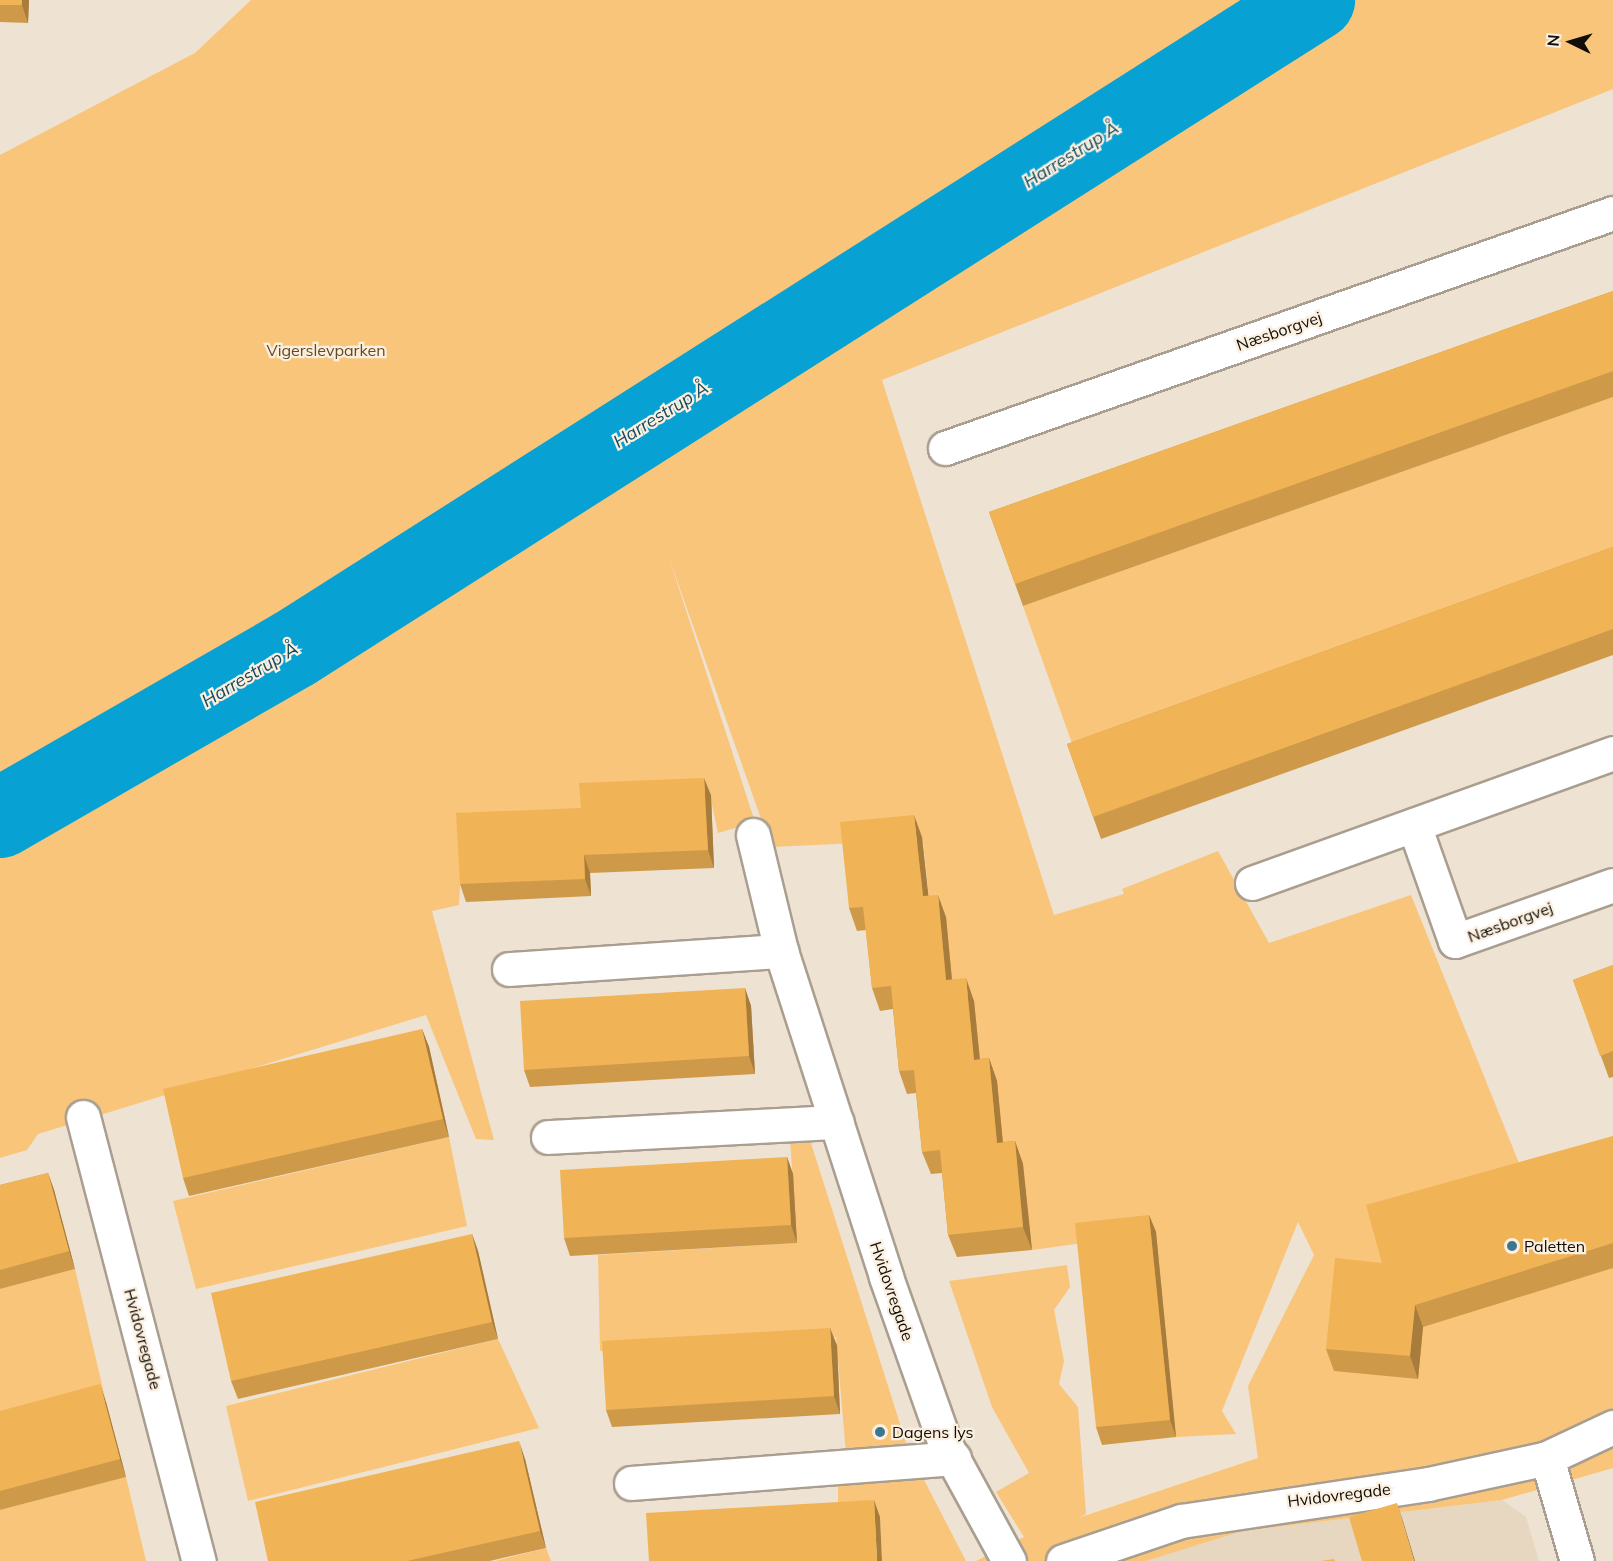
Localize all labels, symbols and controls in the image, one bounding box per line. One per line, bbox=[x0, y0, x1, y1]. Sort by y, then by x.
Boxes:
north arrow bbox=[1541, 12, 1601, 72]
text: N bbox=[1543, 34, 1564, 47]
water label: Harrestrup Å bbox=[1019, 117, 1123, 193]
street label: Næsborgvej bbox=[1234, 307, 1324, 355]
park label: Vigerslevparken bbox=[266, 340, 386, 360]
water label: Harrestrup Å bbox=[609, 377, 713, 453]
water label: Harrestrup Å bbox=[198, 638, 302, 712]
street label: Næsborgvej bbox=[1465, 898, 1555, 946]
place label: Paletten bbox=[1524, 1236, 1585, 1256]
street label: Hvidovregade bbox=[866, 1239, 918, 1343]
marker: Paletten bbox=[1505, 1239, 1519, 1253]
street label: Hvidovregade bbox=[120, 1286, 166, 1392]
place label: Dagens lys bbox=[892, 1422, 973, 1442]
marker: Dagens lys bbox=[873, 1425, 887, 1439]
street label: Hvidovregade bbox=[1286, 1479, 1392, 1511]

